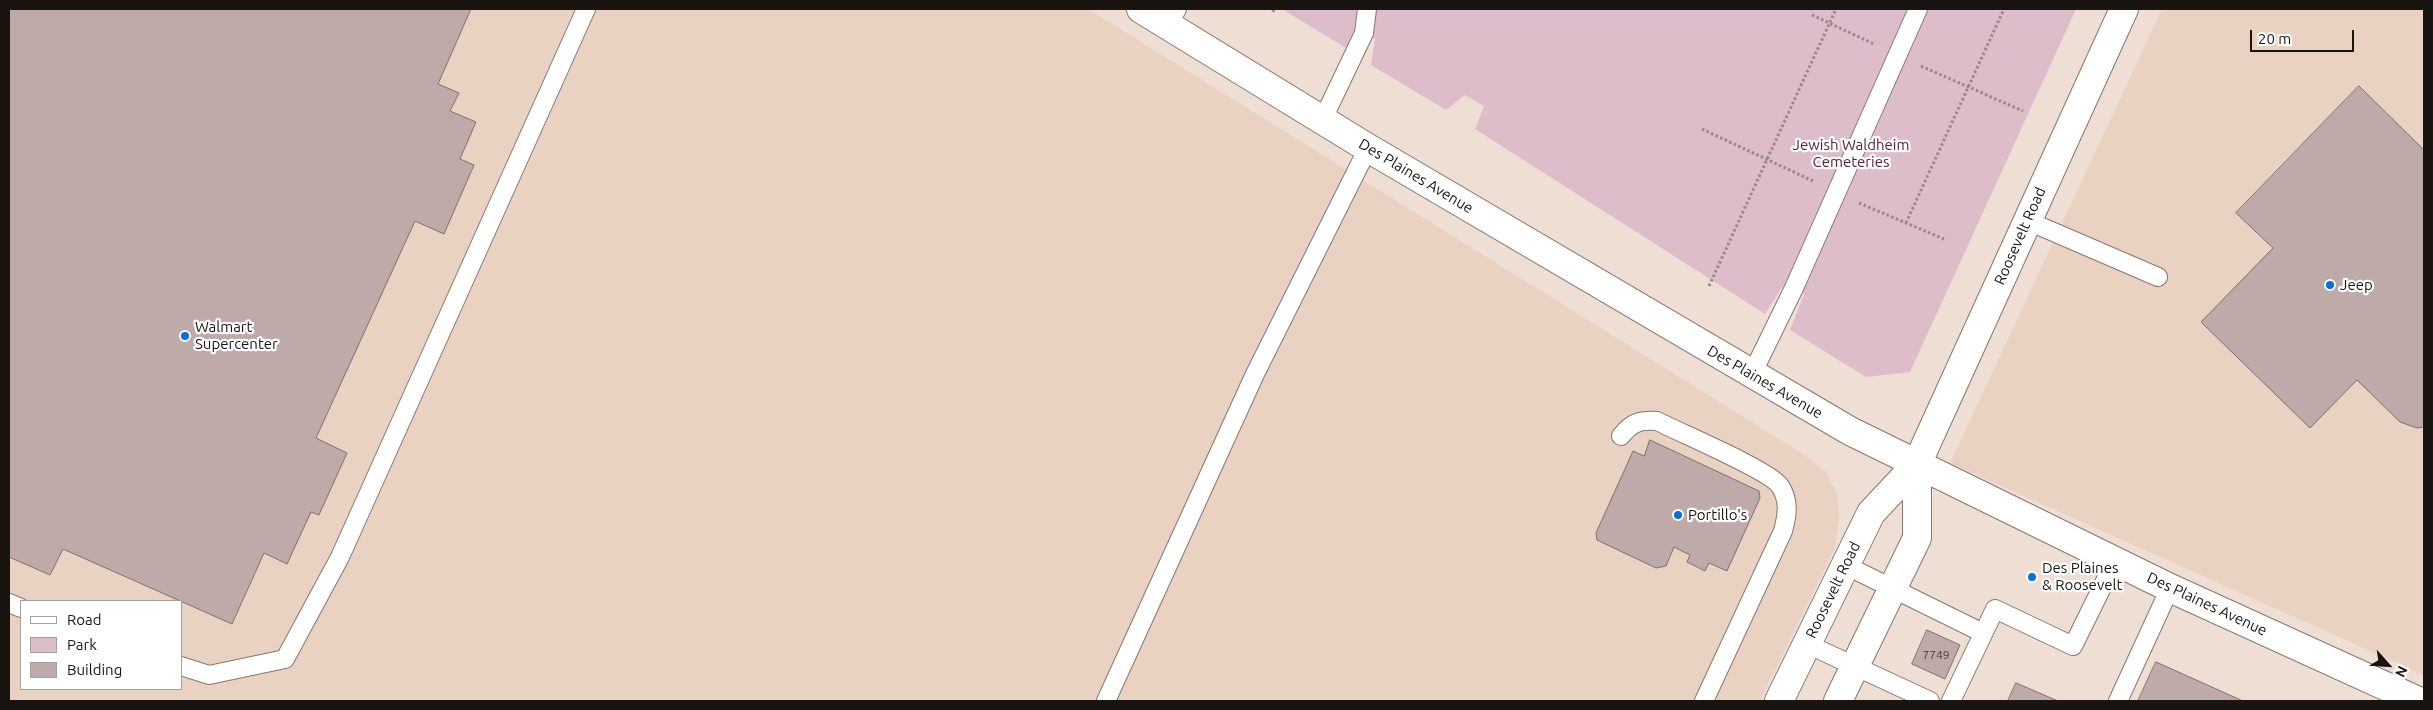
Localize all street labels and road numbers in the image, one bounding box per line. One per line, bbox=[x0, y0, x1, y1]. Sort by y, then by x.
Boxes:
street label: Des Plaines Avenue bbox=[1355, 135, 1477, 217]
street label: Roosevelt Road bbox=[1990, 184, 2050, 288]
street label: Des Plaines Avenue bbox=[1704, 342, 1826, 422]
street label: Roosevelt Road bbox=[1802, 539, 1864, 641]
street label: Des Plaines Avenue bbox=[2144, 568, 2270, 640]

